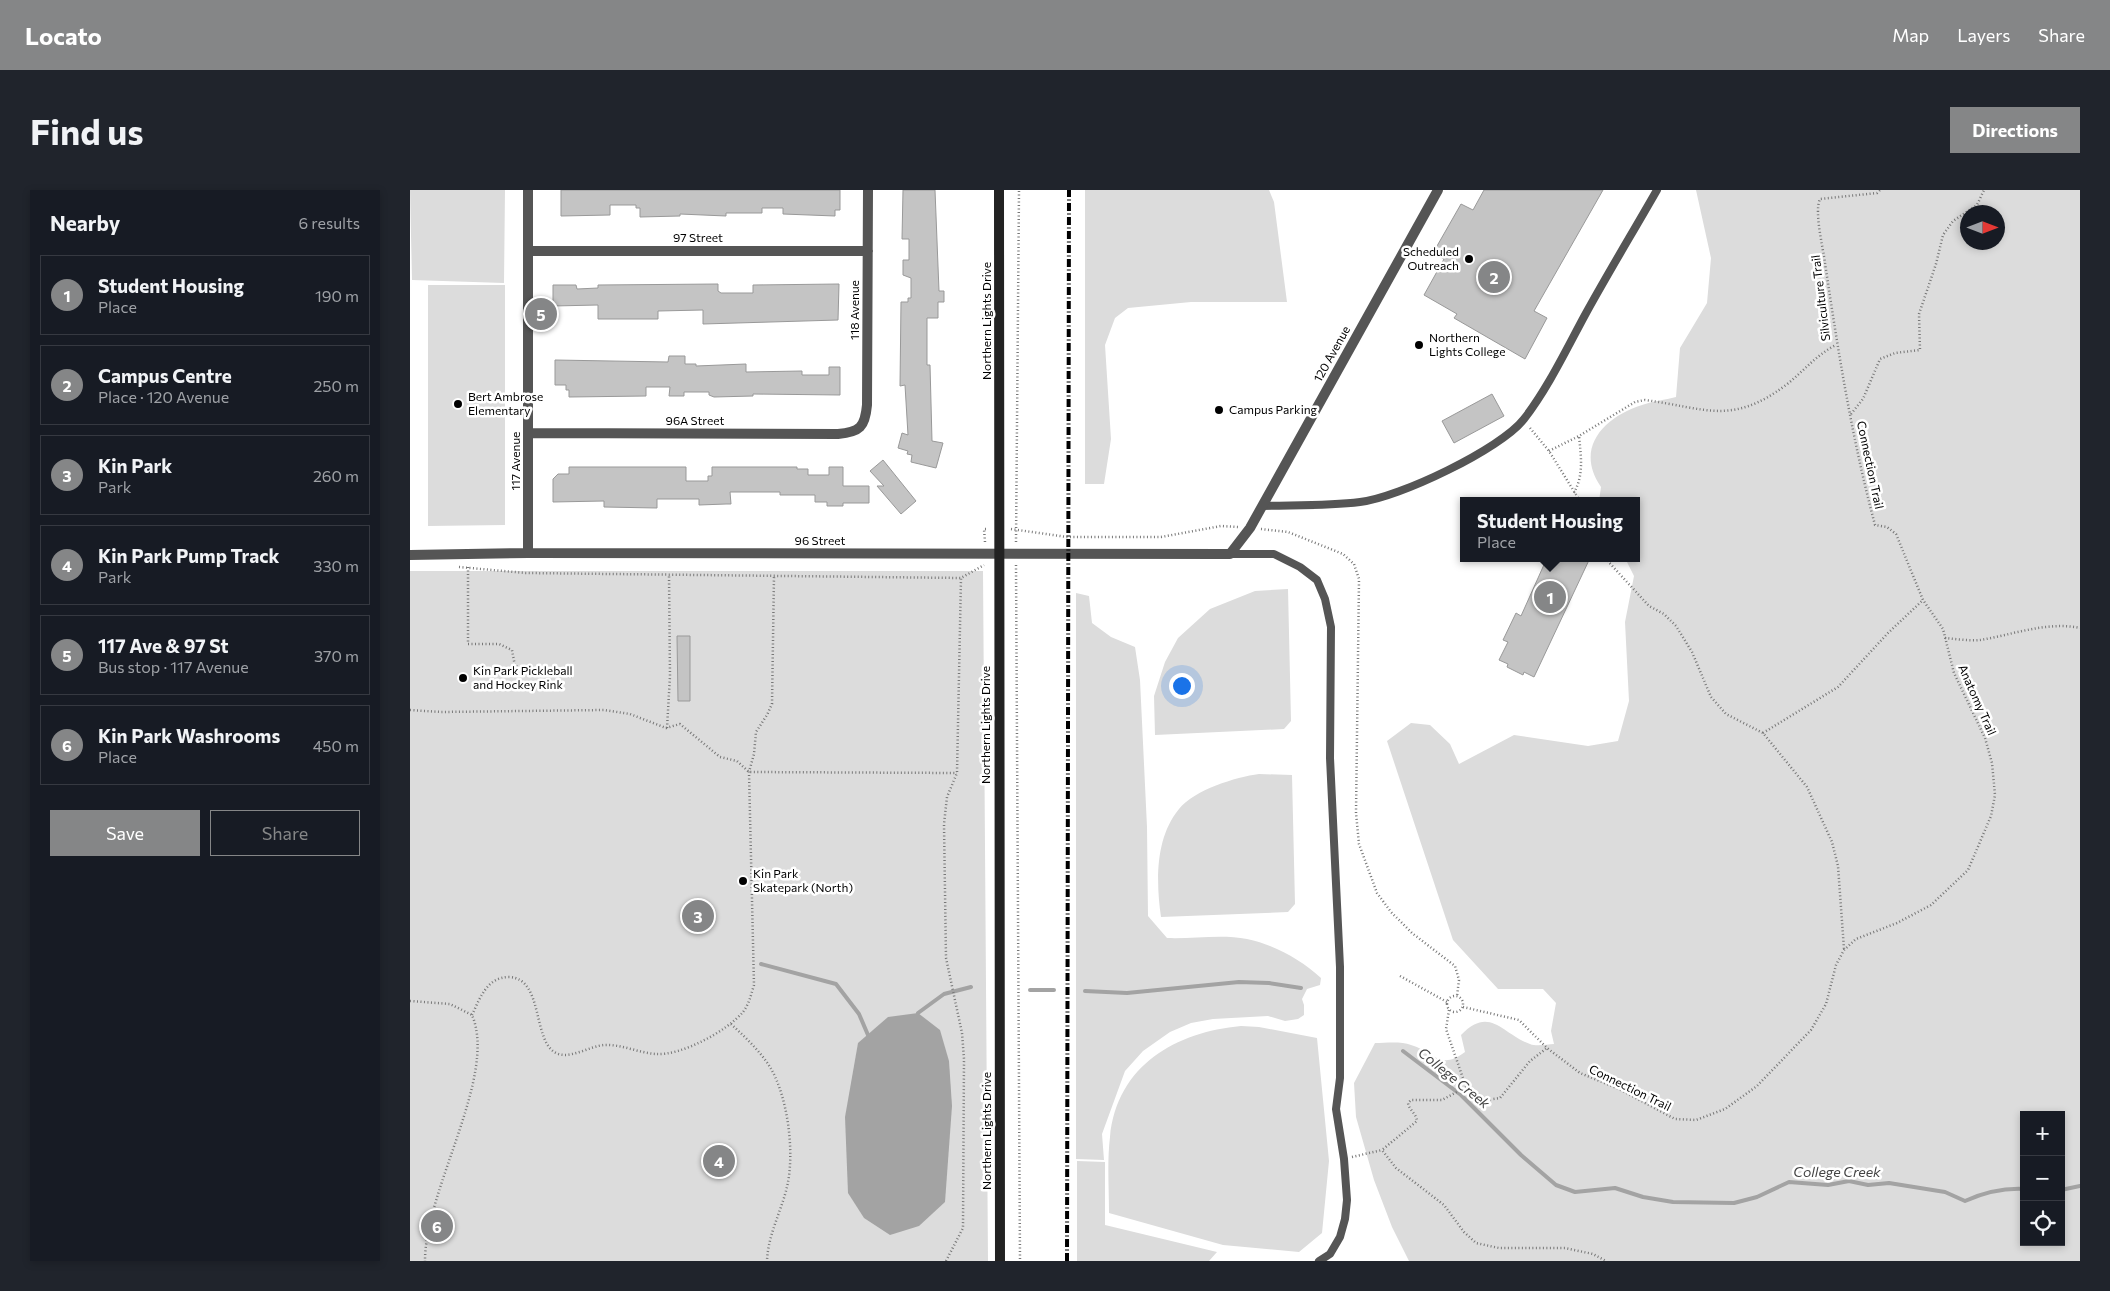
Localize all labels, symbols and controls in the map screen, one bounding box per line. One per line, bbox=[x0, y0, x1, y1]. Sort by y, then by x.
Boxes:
text: Locato bbox=[25, 21, 102, 50]
text: Map bbox=[1892, 24, 1929, 46]
text: Layers bbox=[1957, 24, 2010, 46]
text: Share bbox=[2038, 24, 2085, 46]
button: Directions bbox=[1950, 107, 2080, 153]
text: Find us bbox=[30, 109, 144, 152]
north arrow bbox=[1960, 205, 2005, 250]
text: Nearby bbox=[50, 210, 120, 235]
text: 6 results bbox=[299, 213, 360, 232]
street label: 97 Street bbox=[673, 230, 723, 244]
place label: Scheduled Outreach bbox=[1403, 244, 1459, 272]
marker: Scheduled Outreach bbox=[1463, 253, 1475, 265]
street label: Silviculture Trail bbox=[1808, 254, 1832, 342]
pin: 2 bbox=[1478, 258, 1510, 296]
street label: Northern Lights Drive bbox=[979, 262, 993, 380]
text: Student Housing bbox=[98, 274, 244, 297]
street label: 118 Avenue bbox=[847, 280, 861, 340]
text: 1 bbox=[63, 286, 71, 305]
text: 190 m bbox=[315, 286, 359, 305]
pin: 5 bbox=[525, 295, 557, 333]
text: Place bbox=[98, 297, 137, 316]
street label: 120 Avenue bbox=[1310, 323, 1352, 384]
place label: Northern Lights College bbox=[1429, 330, 1506, 358]
marker: Northern Lights College bbox=[1413, 339, 1425, 351]
text: Campus Centre bbox=[98, 364, 232, 387]
text: 2 bbox=[62, 376, 72, 395]
text: 250 m bbox=[313, 376, 359, 395]
text: Place · 120 Avenue bbox=[98, 387, 229, 406]
place label: Bert Ambrose Elementary bbox=[468, 389, 543, 417]
marker: Bert Ambrose Elementary bbox=[452, 398, 464, 410]
place label: Campus Parking bbox=[1229, 402, 1318, 416]
marker: Campus Parking bbox=[1213, 404, 1225, 416]
street label: 96A Street bbox=[666, 413, 724, 427]
street label: Connection Trail bbox=[1855, 420, 1887, 510]
street label: 117 Avenue bbox=[508, 432, 522, 490]
text: Kin Park bbox=[98, 454, 172, 477]
text: 3 bbox=[62, 466, 72, 485]
text: 260 m bbox=[313, 466, 359, 485]
text: Park bbox=[98, 477, 131, 496]
popup bbox=[1460, 497, 1640, 562]
text: Student Housing bbox=[1477, 509, 1623, 532]
text: Place bbox=[1477, 532, 1516, 551]
street label: 96 Street bbox=[795, 533, 845, 547]
text: Kin Park Pump Track bbox=[98, 544, 279, 567]
text: 4 bbox=[62, 556, 72, 575]
text: 330 m bbox=[313, 556, 359, 575]
text: Park bbox=[98, 567, 131, 586]
pin: 1 bbox=[1534, 578, 1566, 616]
text: 117 Ave & 97 St bbox=[98, 634, 229, 657]
text: 5 bbox=[62, 646, 72, 665]
text: 370 m bbox=[314, 646, 359, 665]
text: Bus stop · 117 Avenue bbox=[98, 657, 249, 676]
street label: Anatomy Trail bbox=[1956, 662, 2000, 737]
place label: Kin Park Pickleball and Hockey Rink bbox=[473, 663, 573, 691]
street label: Northern Lights Drive bbox=[978, 666, 992, 784]
marker: Kin Park Pickleball and Hockey Rink bbox=[457, 672, 469, 684]
your location bbox=[1169, 673, 1195, 699]
text: Kin Park Washrooms bbox=[98, 724, 280, 747]
text: 6 bbox=[62, 736, 72, 755]
text: 450 m bbox=[313, 736, 359, 755]
text: Place bbox=[98, 747, 137, 766]
button: Save bbox=[50, 810, 200, 856]
button: Share bbox=[210, 810, 360, 856]
place label: Kin Park Skatepark (North) bbox=[753, 866, 853, 894]
marker: Kin Park Skatepark (North) bbox=[737, 875, 749, 887]
pin: 3 bbox=[682, 897, 714, 935]
water label: College Creek bbox=[1415, 1044, 1494, 1112]
street label: Connection Trail bbox=[1587, 1061, 1674, 1113]
street label: Northern Lights Drive bbox=[979, 1072, 993, 1190]
map controls bbox=[2020, 1111, 2065, 1246]
button: + bbox=[2020, 1111, 2065, 1156]
pin: 4 bbox=[703, 1142, 735, 1180]
button: − bbox=[2020, 1156, 2065, 1201]
water label: College Creek bbox=[1793, 1163, 1881, 1180]
button: locate bbox=[2020, 1201, 2065, 1246]
pin: 6 bbox=[421, 1207, 453, 1245]

